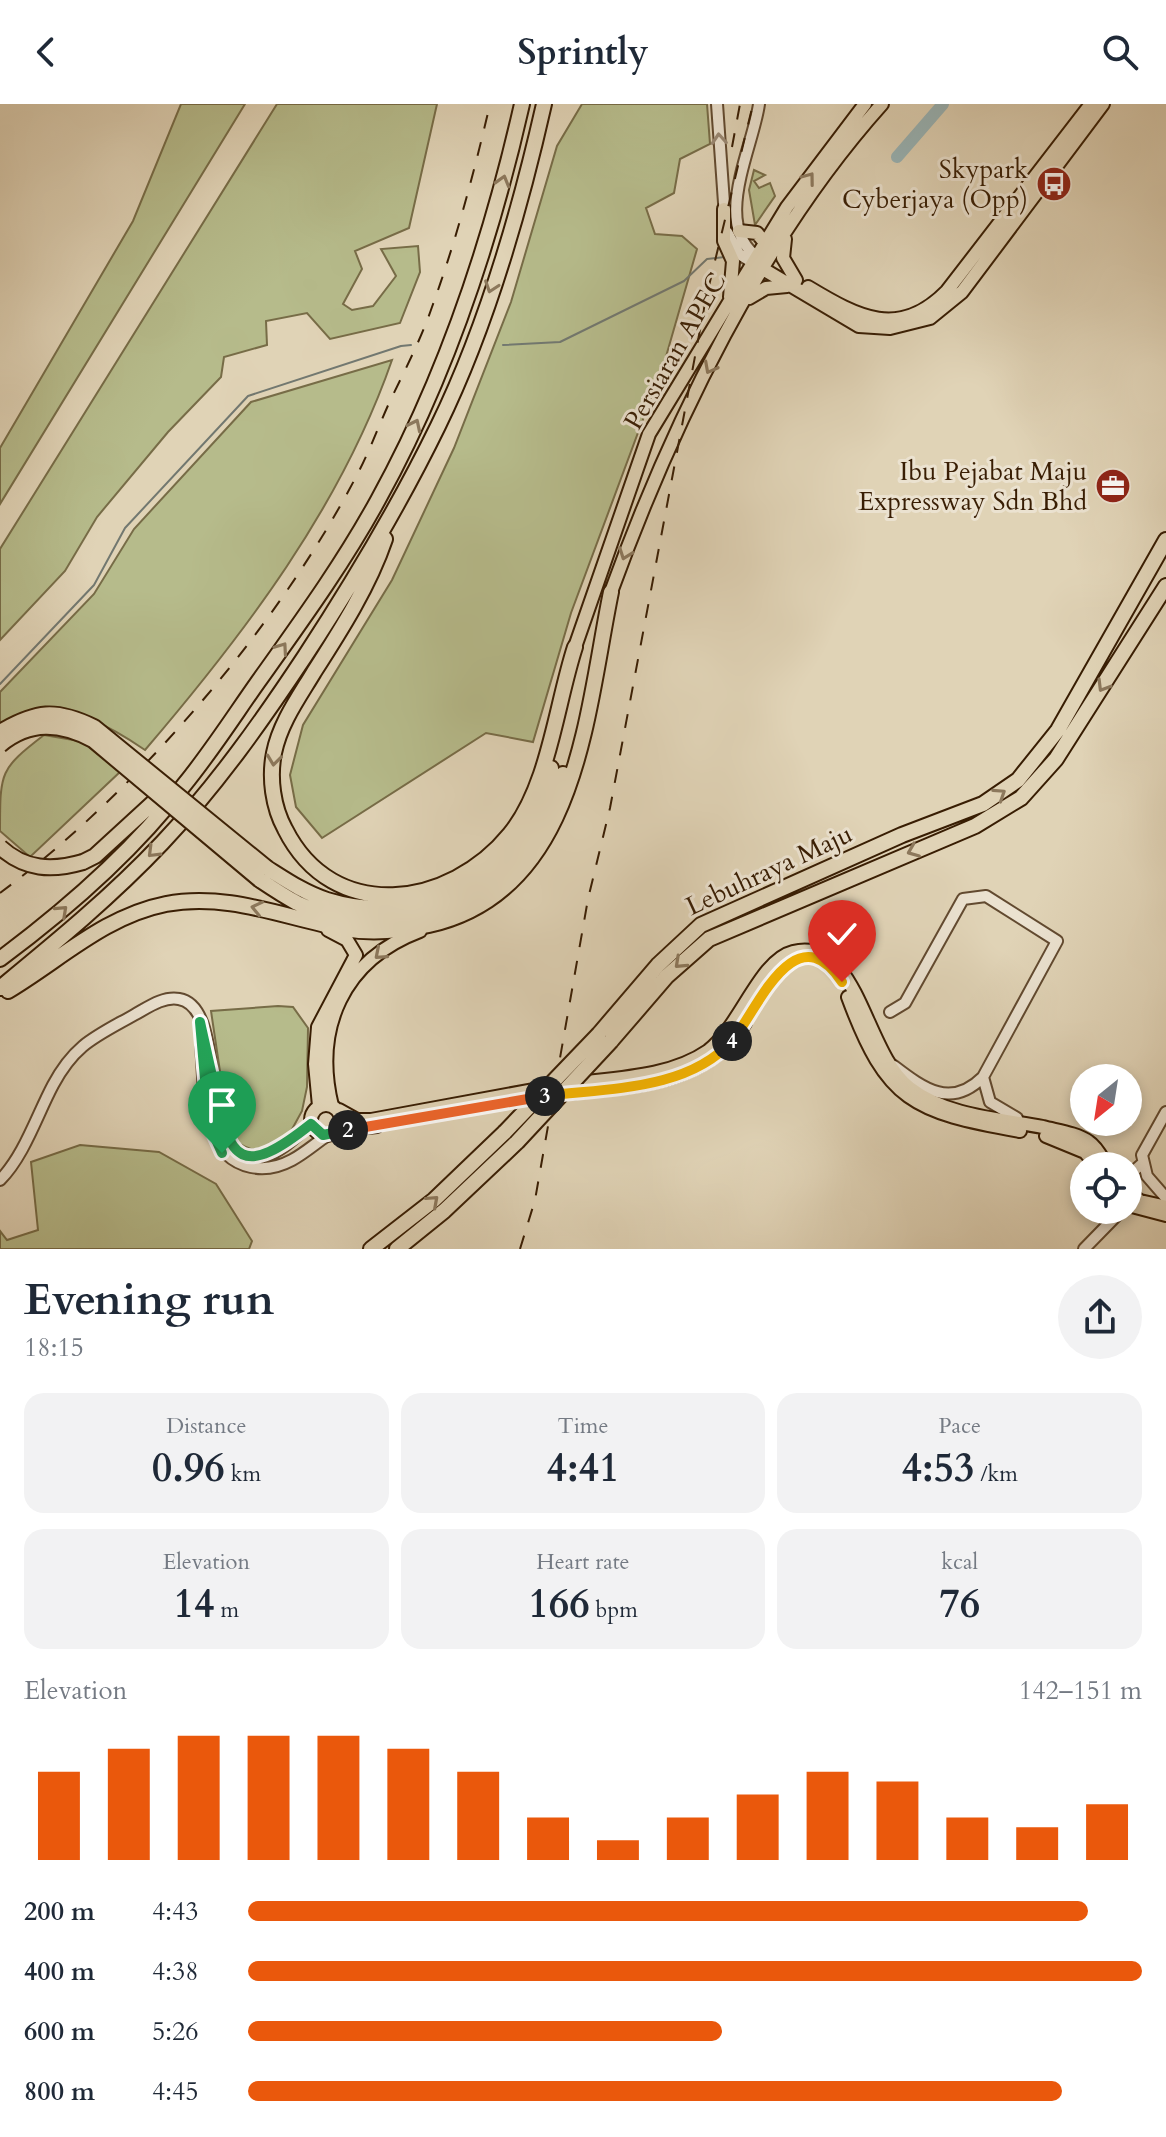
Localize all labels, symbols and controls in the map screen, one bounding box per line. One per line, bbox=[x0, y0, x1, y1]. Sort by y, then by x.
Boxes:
text: Sprintly bbox=[517, 28, 649, 77]
icon: back bbox=[24, 30, 68, 74]
icon: search bbox=[1098, 30, 1142, 74]
one-way arrow bbox=[711, 132, 728, 145]
place label: Skypark Cyberjaya (Opp) bbox=[842, 152, 1028, 217]
bus stop icon: Skypark Cyberjaya (Opp) bbox=[1035, 165, 1073, 203]
one-way arrow bbox=[799, 172, 813, 187]
one-way arrow bbox=[494, 175, 510, 189]
street label: Persiaran APEC bbox=[616, 266, 734, 436]
one-way arrow bbox=[485, 279, 501, 293]
one-way arrow bbox=[704, 359, 720, 373]
one-way arrow bbox=[405, 419, 421, 434]
place label: Ibu Pejabat Maju Expressway Sdn Bhd bbox=[858, 454, 1087, 519]
office icon: Ibu Pejabat Maju Expressway Sdn Bhd bbox=[1094, 467, 1132, 505]
one-way arrow bbox=[618, 546, 635, 560]
one-way arrow bbox=[272, 643, 287, 657]
one-way arrow bbox=[1097, 677, 1112, 692]
one-way arrow bbox=[266, 754, 283, 767]
one-way arrow bbox=[991, 788, 1005, 803]
street label: Lebuhraya Maju bbox=[680, 816, 858, 924]
one-way arrow bbox=[907, 842, 921, 858]
one-way arrow bbox=[148, 843, 162, 857]
one-way arrow bbox=[250, 900, 264, 917]
pin bbox=[808, 900, 876, 982]
one-way arrow bbox=[52, 906, 67, 920]
icon: check bbox=[820, 912, 864, 956]
one-way arrow bbox=[374, 944, 389, 958]
one-way arrow bbox=[675, 954, 689, 969]
pin: 4 bbox=[712, 1021, 752, 1061]
text: 4 bbox=[726, 1026, 738, 1056]
north arrow bbox=[1070, 1064, 1142, 1136]
map controls bbox=[1070, 1064, 1142, 1224]
pin bbox=[188, 1071, 256, 1153]
pin: 3 bbox=[525, 1076, 565, 1116]
text: 3 bbox=[539, 1081, 551, 1111]
icon: arrive bbox=[200, 1083, 244, 1127]
pin: 2 bbox=[328, 1110, 368, 1150]
text: 2 bbox=[342, 1115, 354, 1145]
button: locate bbox=[1070, 1152, 1142, 1224]
one-way arrow bbox=[423, 1196, 438, 1210]
text: Evening run bbox=[24, 1270, 274, 1330]
button: share bbox=[1058, 1275, 1142, 1359]
text: 18:15 bbox=[24, 1330, 84, 1365]
text: Distance bbox=[166, 1411, 247, 1441]
text: Time bbox=[558, 1411, 608, 1441]
text: Pace bbox=[938, 1411, 981, 1441]
text: 0.96 bbox=[152, 1441, 225, 1496]
text: 4:41 bbox=[546, 1441, 620, 1496]
text: 4:53 bbox=[901, 1441, 974, 1496]
text: km bbox=[225, 1459, 261, 1489]
text: /km bbox=[974, 1459, 1018, 1489]
text: Elevation bbox=[163, 1547, 250, 1577]
text: Heart rate bbox=[536, 1547, 630, 1577]
text: kcal bbox=[941, 1547, 978, 1577]
text: 14 bbox=[174, 1577, 215, 1632]
text: 166 bbox=[528, 1577, 590, 1632]
text: 76 bbox=[939, 1577, 980, 1632]
text: m bbox=[215, 1595, 239, 1625]
text: bpm bbox=[590, 1595, 638, 1625]
text: Elevation bbox=[24, 1673, 127, 1708]
text: 142–151 m bbox=[1019, 1673, 1142, 1708]
text: 200 m bbox=[24, 1894, 95, 1929]
text: 4:43 bbox=[152, 1894, 199, 1929]
text: 400 m bbox=[24, 1954, 95, 1989]
text: 4:38 bbox=[152, 1954, 199, 1989]
text: 600 m bbox=[24, 2014, 95, 2049]
text: 5:26 bbox=[152, 2014, 199, 2049]
text: 800 m bbox=[24, 2074, 95, 2109]
text: 4:45 bbox=[152, 2074, 199, 2109]

